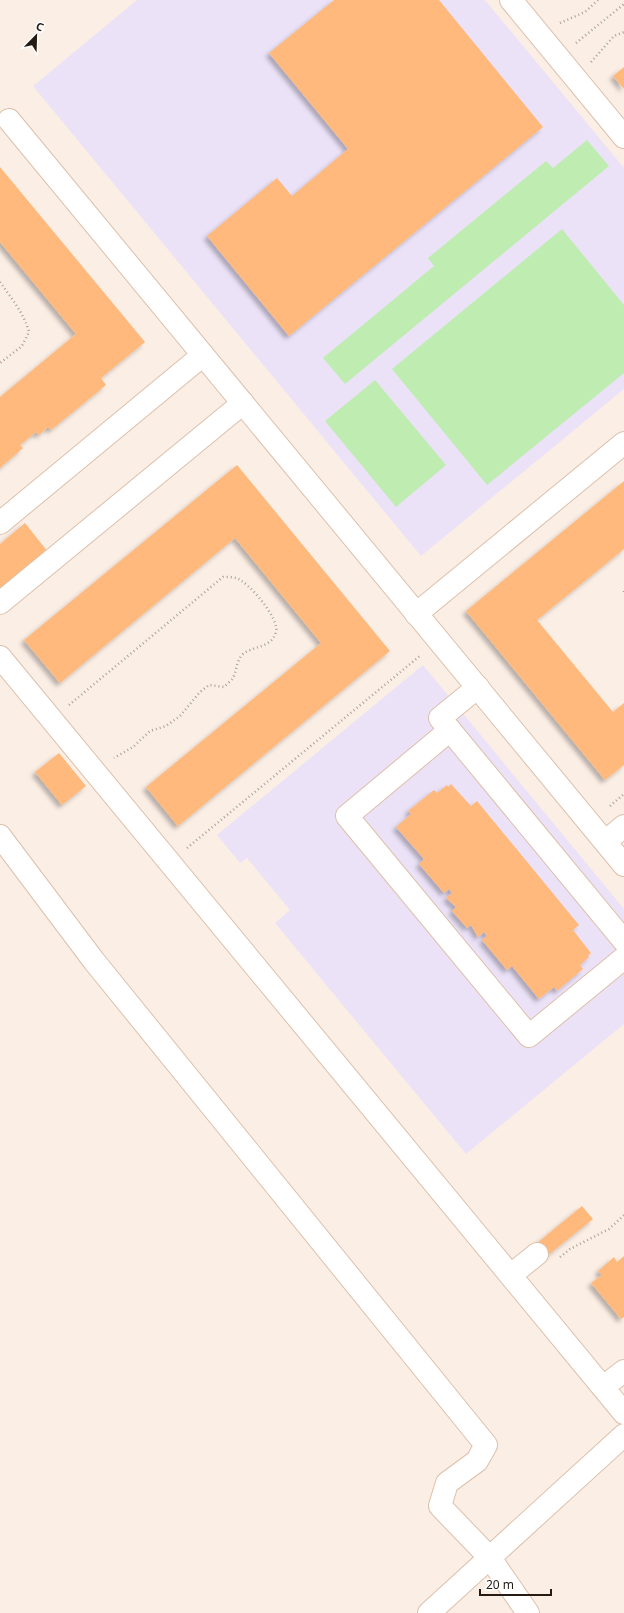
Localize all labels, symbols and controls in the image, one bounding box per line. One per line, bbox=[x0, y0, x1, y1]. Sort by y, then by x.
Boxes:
north arrow bbox=[16, 16, 56, 56]
text: С bbox=[34, 18, 46, 35]
scale bar bbox=[480, 1571, 551, 1597]
text: 20 m bbox=[486, 1576, 514, 1593]

